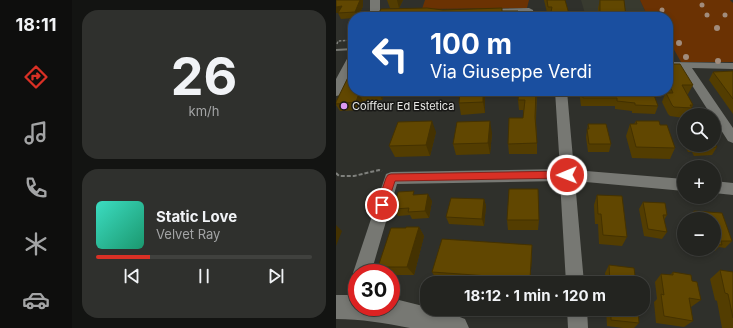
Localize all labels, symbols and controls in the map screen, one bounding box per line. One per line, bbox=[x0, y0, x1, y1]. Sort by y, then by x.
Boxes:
text: 18:11 bbox=[15, 14, 57, 35]
text: 100 m bbox=[430, 27, 512, 61]
icon: left bbox=[364, 28, 416, 80]
text: 26 bbox=[171, 45, 237, 108]
text: Via Giuseppe Verdi bbox=[430, 61, 592, 82]
icon: directions bbox=[22, 63, 50, 91]
place label: Coiffeur Ed Estetica bbox=[352, 99, 454, 113]
marker: Coiffeur Ed Estetica bbox=[339, 101, 349, 111]
text: km/h bbox=[189, 103, 219, 119]
map controls bbox=[677, 108, 721, 256]
button: search bbox=[677, 108, 721, 152]
icon: music bbox=[22, 119, 50, 147]
position arrow bbox=[546, 154, 588, 196]
button: + bbox=[677, 160, 721, 204]
icon: phone bbox=[22, 174, 50, 202]
pin bbox=[365, 188, 399, 222]
icon: arrive bbox=[371, 194, 393, 216]
text: Static Love bbox=[156, 207, 237, 226]
button: − bbox=[677, 212, 721, 256]
text: Velvet Ray bbox=[156, 226, 220, 242]
icon: climate bbox=[22, 230, 50, 258]
speed limit sign: 30 bbox=[348, 264, 400, 316]
icon: previous bbox=[121, 265, 143, 287]
icon: pause bbox=[193, 265, 215, 287]
icon: next bbox=[265, 265, 287, 287]
icon: car bbox=[22, 286, 50, 314]
text: 18:12 · 1 min · 120 m bbox=[464, 286, 606, 305]

